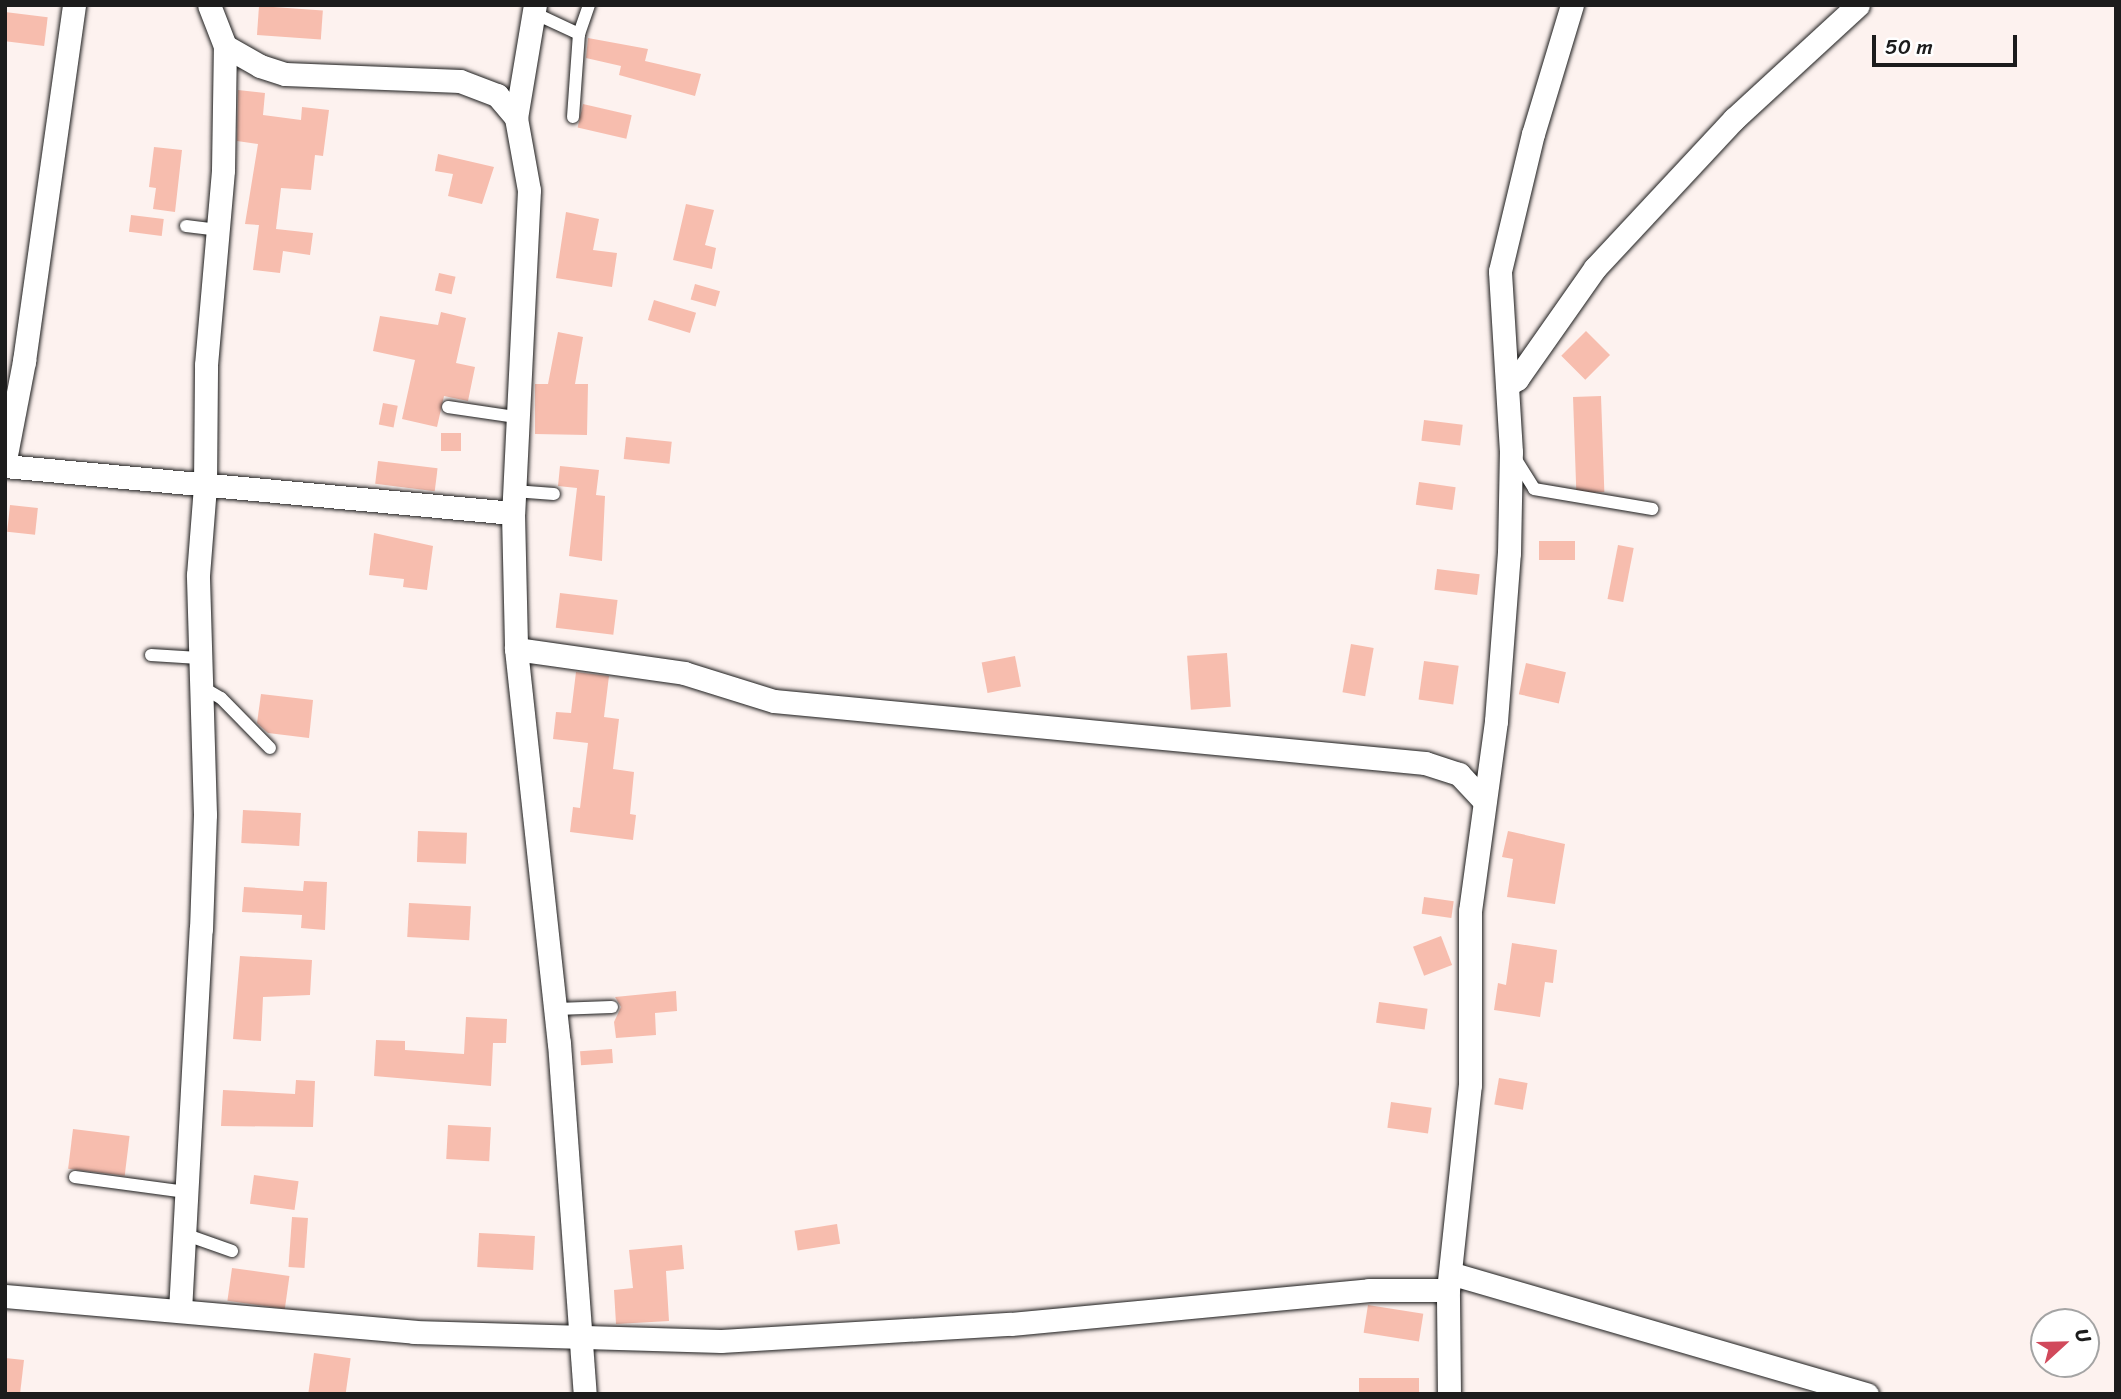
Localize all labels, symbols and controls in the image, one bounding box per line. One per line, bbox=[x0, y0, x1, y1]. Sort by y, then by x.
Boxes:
scale bar bbox=[1876, 21, 2021, 65]
text: 50 m bbox=[1885, 28, 1933, 66]
north arrow bbox=[2030, 1308, 2100, 1378]
text: U bbox=[2065, 1324, 2101, 1348]

